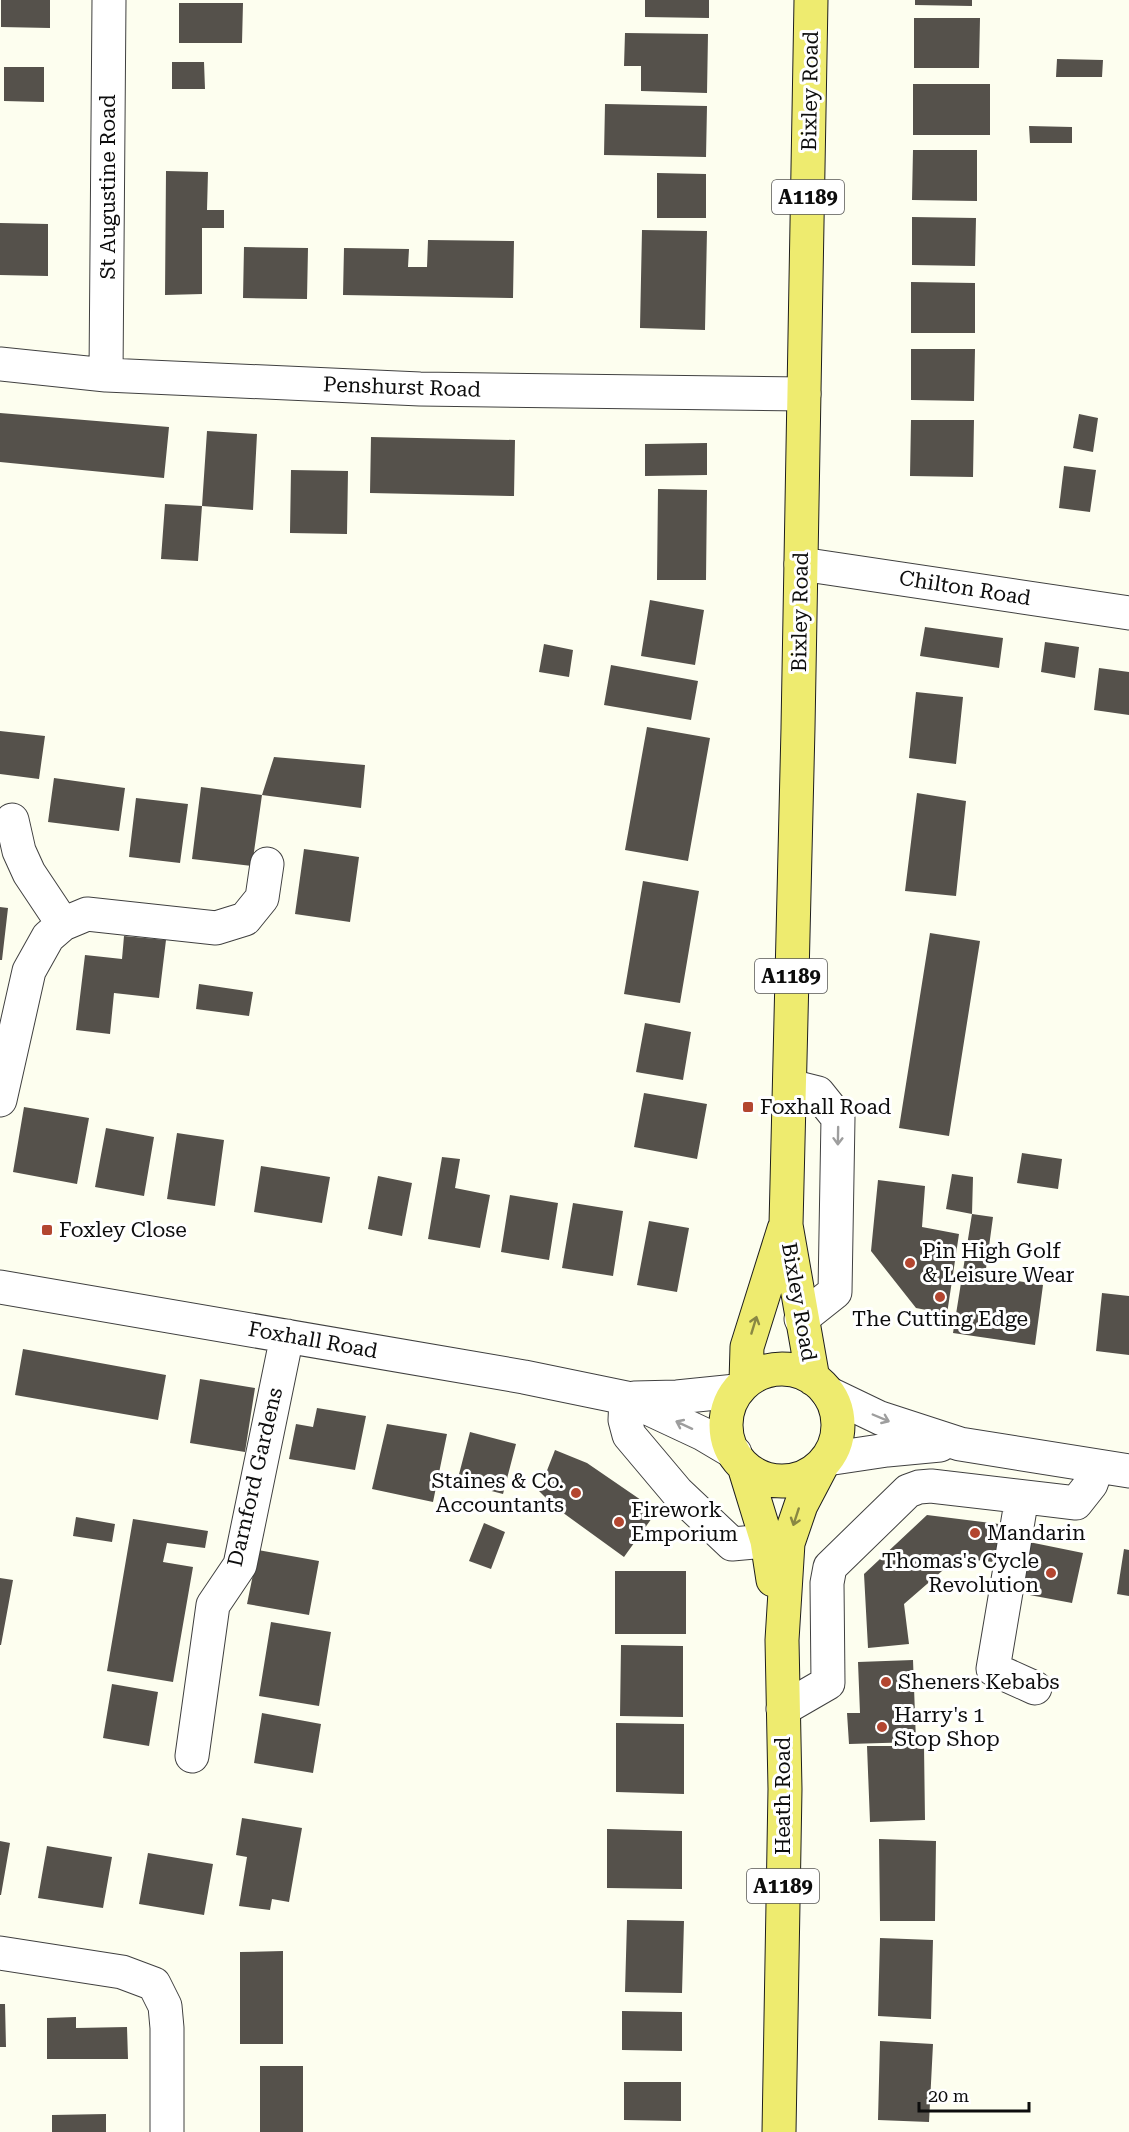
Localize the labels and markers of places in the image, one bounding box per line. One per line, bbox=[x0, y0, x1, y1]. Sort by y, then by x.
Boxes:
place label: Foxhall Road bbox=[760, 1095, 892, 1119]
marker: Foxhall Road bbox=[741, 1100, 755, 1114]
place label: Foxley Close bbox=[59, 1218, 187, 1242]
marker: Foxley Close bbox=[40, 1223, 54, 1237]
place label: Pin High Golf & Leisure Wear bbox=[922, 1239, 1075, 1287]
marker: Pin High Golf & Leisure Wear bbox=[903, 1256, 917, 1270]
marker: The Cutting Edge bbox=[933, 1290, 947, 1304]
place label: The Cutting Edge bbox=[852, 1307, 1028, 1331]
place label: Staines & Co. Accountants bbox=[432, 1469, 564, 1517]
marker: Staines & Co. Accountants bbox=[569, 1486, 583, 1500]
place label: Firework Emporium bbox=[631, 1498, 738, 1546]
marker: Firework Emporium bbox=[612, 1515, 626, 1529]
place label: Mandarin bbox=[987, 1521, 1086, 1545]
marker: Mandarin bbox=[968, 1526, 982, 1540]
place label: Thomas's Cycle Revolution bbox=[882, 1549, 1039, 1597]
marker: Thomas's Cycle Revolution bbox=[1044, 1566, 1058, 1580]
place label: Sheners Kebabs bbox=[898, 1670, 1060, 1694]
marker: Sheners Kebabs bbox=[879, 1675, 893, 1689]
place label: Harry's 1 Stop Shop bbox=[894, 1703, 1000, 1751]
marker: Harry's 1 Stop Shop bbox=[875, 1720, 889, 1734]

